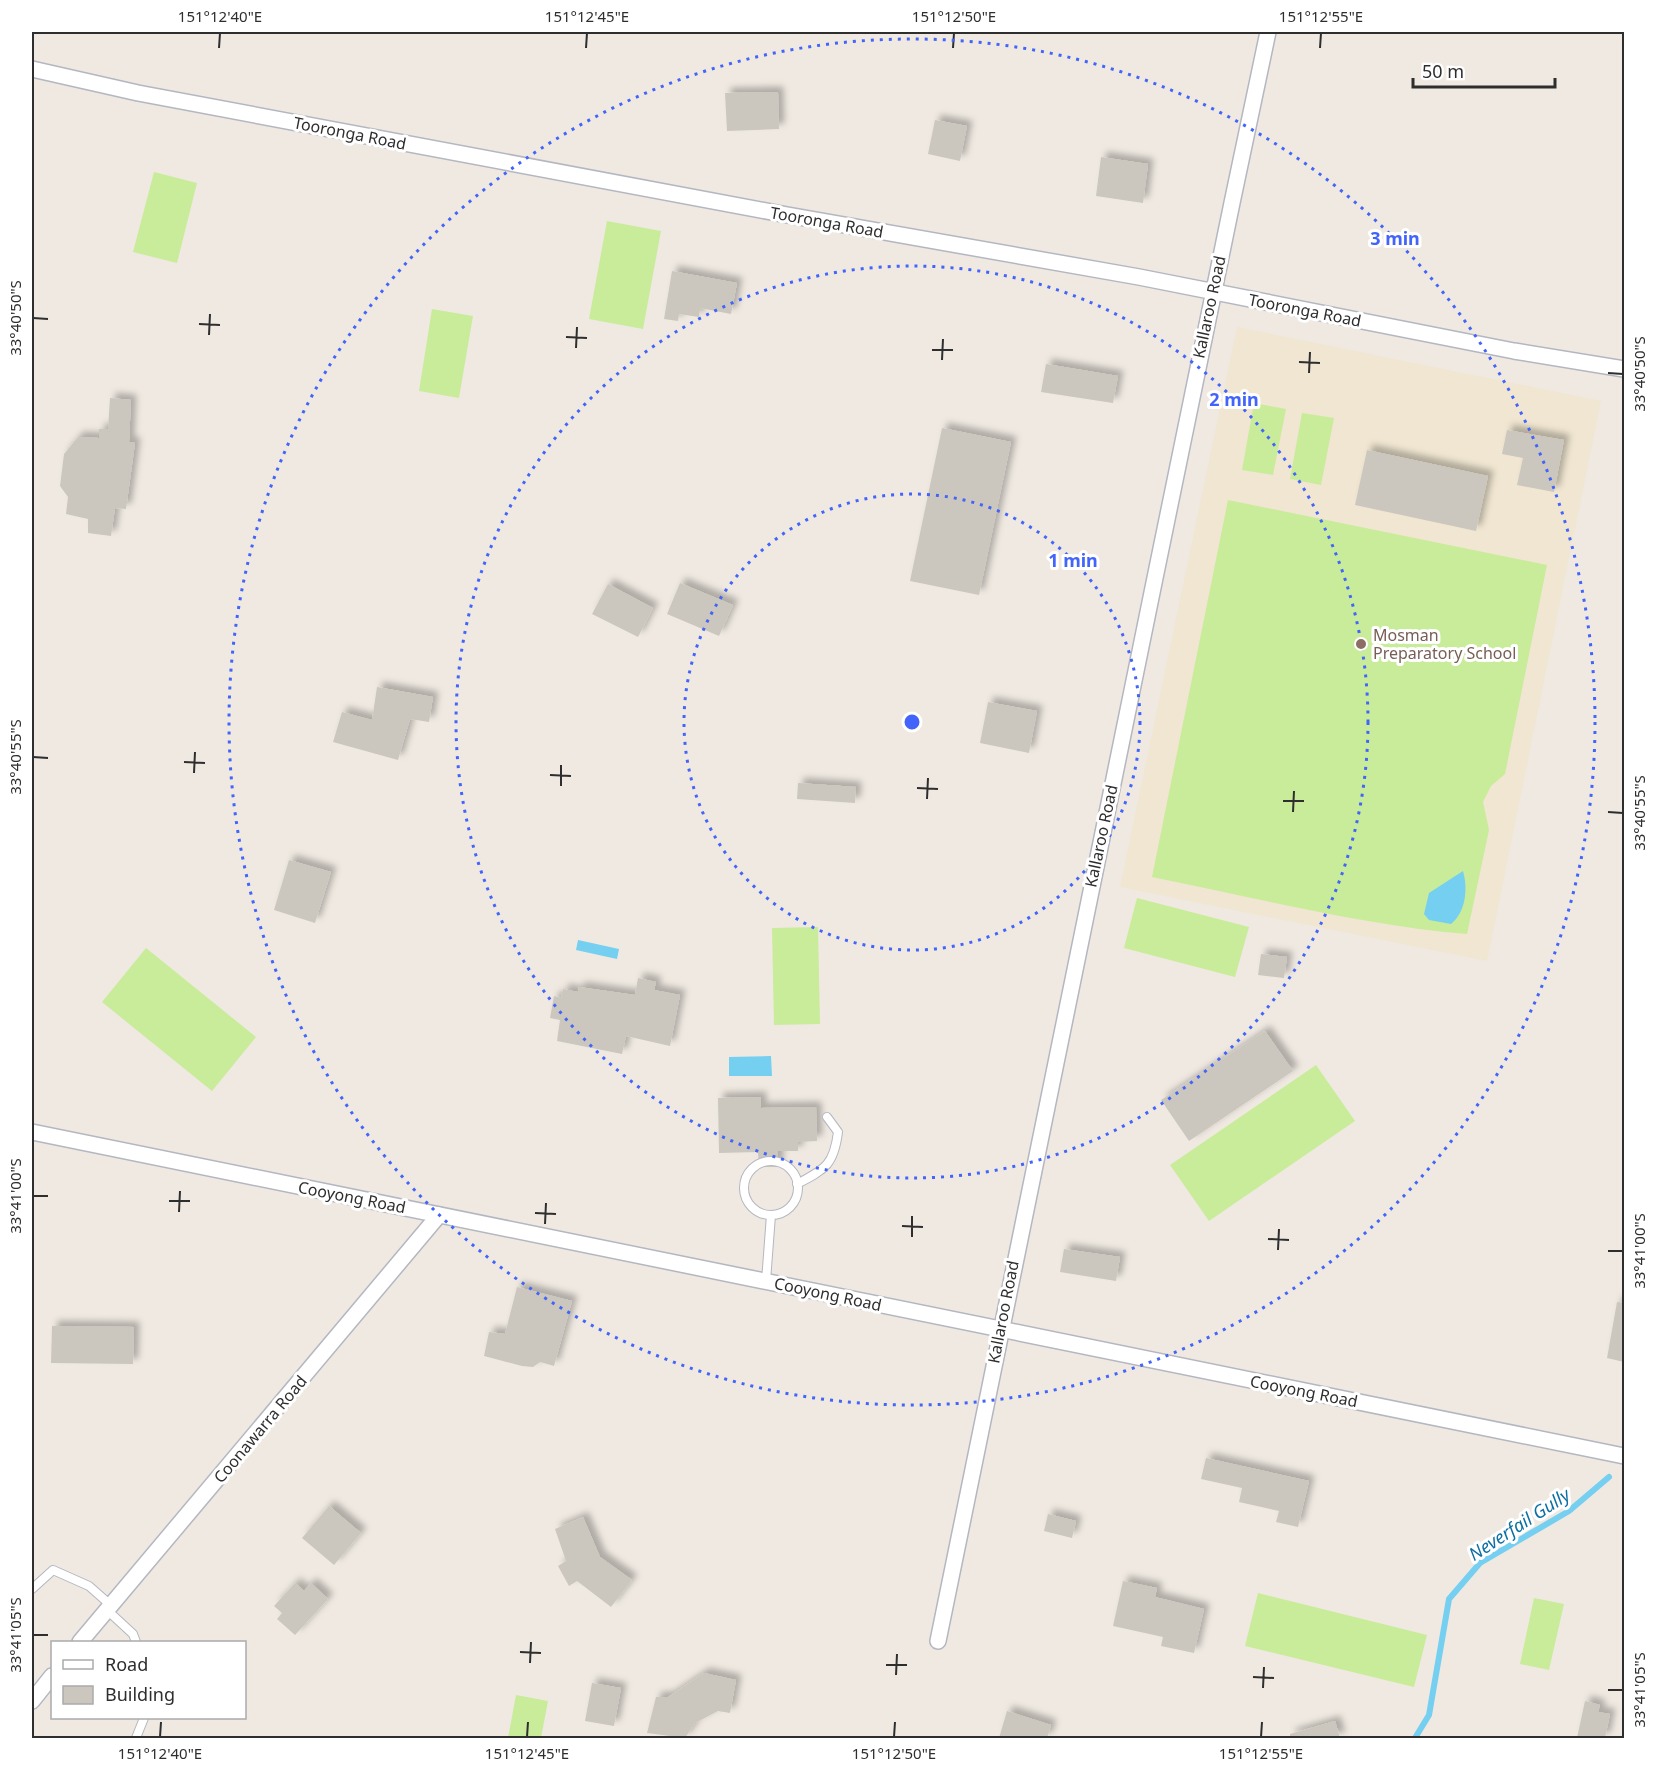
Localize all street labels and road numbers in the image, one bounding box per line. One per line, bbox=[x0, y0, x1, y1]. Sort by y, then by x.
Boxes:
street label: Tooronga Road bbox=[292, 111, 408, 155]
street label: Tooronga Road bbox=[769, 201, 885, 243]
street label: Kallaroo Road bbox=[1187, 254, 1231, 360]
street label: Tooronga Road bbox=[1247, 288, 1363, 332]
street label: Kallaroo Road bbox=[1079, 783, 1123, 889]
street label: Cooyong Road bbox=[296, 1176, 408, 1218]
street label: Kallaroo Road bbox=[982, 1259, 1024, 1365]
street label: Cooyong Road bbox=[772, 1272, 884, 1316]
street label: Coonawarra Road bbox=[208, 1370, 312, 1488]
street label: Cooyong Road bbox=[1248, 1370, 1360, 1412]

